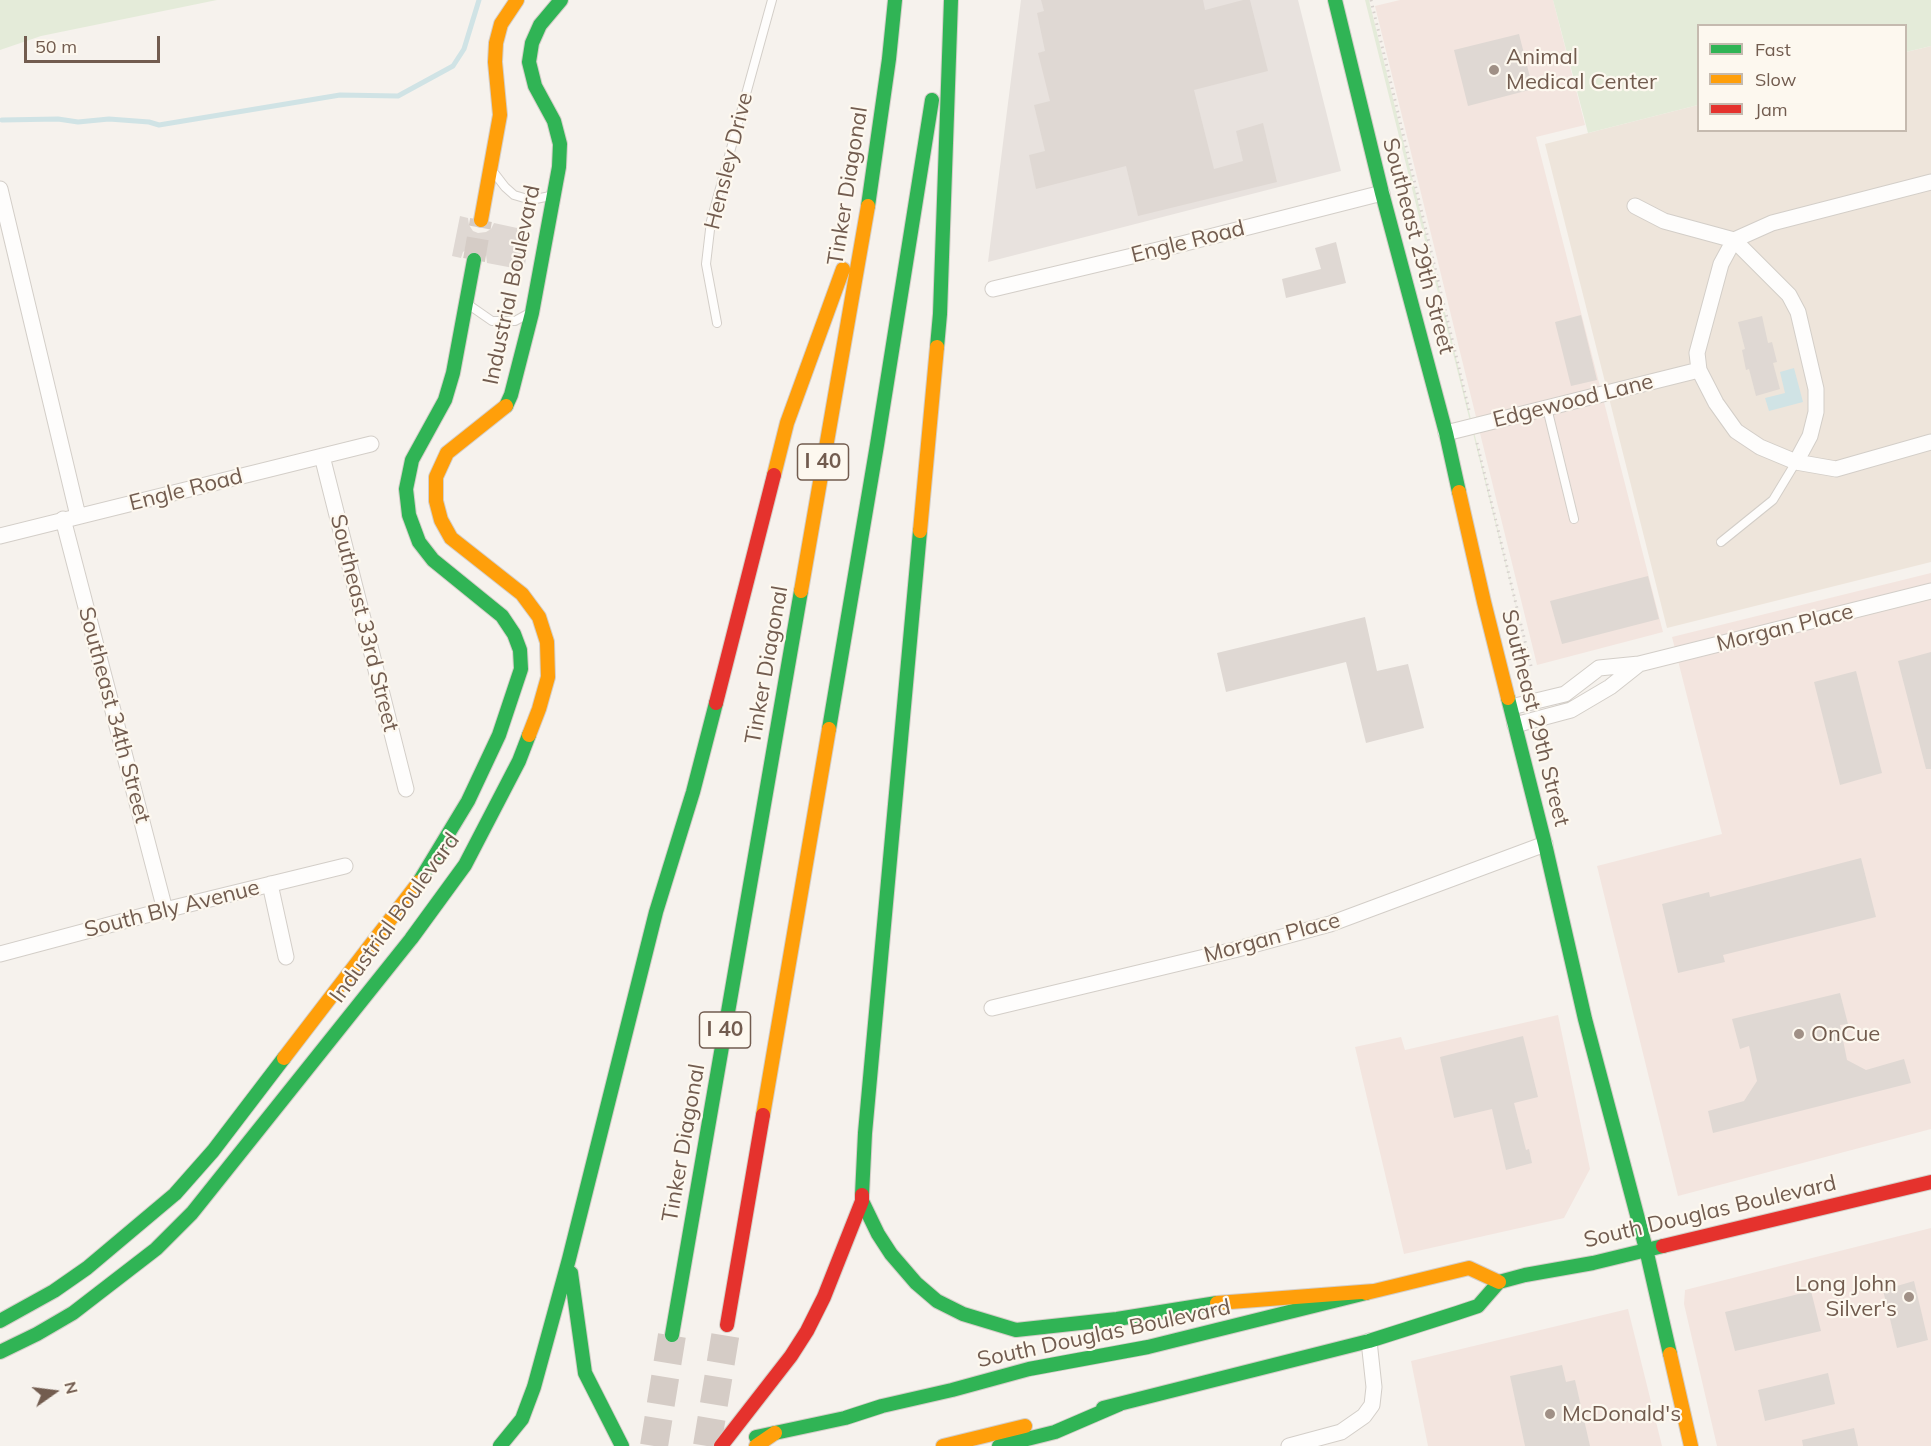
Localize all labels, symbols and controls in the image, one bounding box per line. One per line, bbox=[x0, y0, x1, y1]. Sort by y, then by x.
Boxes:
scale bar bbox=[27, 24, 164, 62]
legend bbox=[1697, 24, 1907, 132]
text: 50 m bbox=[35, 35, 77, 58]
text: Fast bbox=[1755, 38, 1791, 61]
place label: Animal Medical Center bbox=[1506, 44, 1657, 96]
marker: Animal Medical Center bbox=[1487, 63, 1501, 77]
text: Slow bbox=[1755, 68, 1796, 91]
street label: Hensley Drive bbox=[699, 90, 759, 232]
text: Jam bbox=[1755, 98, 1788, 121]
street label: Tinker Diagonal bbox=[822, 105, 874, 267]
street label: Southeast 29th Street bbox=[1376, 135, 1460, 357]
street label: Industrial Boulevard bbox=[478, 183, 546, 387]
street label: Engle Road bbox=[1129, 215, 1247, 269]
street label: Edgewood Lane bbox=[1490, 368, 1656, 434]
road number: I 40 bbox=[798, 444, 848, 480]
street label: Engle Road bbox=[127, 463, 245, 517]
street label: Southeast 33rd Street bbox=[324, 512, 404, 734]
street label: Tinker Diagonal bbox=[740, 584, 794, 746]
street label: Morgan Place bbox=[1714, 598, 1856, 658]
street label: Southeast 34th Street bbox=[72, 604, 156, 826]
street label: Southeast 29th Street bbox=[1495, 607, 1575, 829]
street label: Industrial Boulevard bbox=[325, 828, 465, 1008]
street label: South Bly Avenue bbox=[82, 874, 262, 944]
street label: Morgan Place bbox=[1201, 907, 1343, 969]
road number: I 40 bbox=[700, 1012, 750, 1048]
place label: OnCue bbox=[1811, 1021, 1880, 1047]
marker: OnCue bbox=[1792, 1027, 1806, 1041]
street label: Tinker Diagonal bbox=[657, 1062, 711, 1224]
street label: South Douglas Boulevard bbox=[1581, 1170, 1839, 1254]
place label: Long John Silver's bbox=[1795, 1271, 1897, 1322]
marker: Long John Silver's bbox=[1902, 1290, 1916, 1304]
street label: South Douglas Boulevard bbox=[975, 1294, 1233, 1374]
north arrow bbox=[24, 1362, 84, 1422]
text: N bbox=[60, 1379, 83, 1396]
place label: McDonald's bbox=[1562, 1401, 1681, 1427]
marker: McDonald's bbox=[1543, 1407, 1557, 1421]

